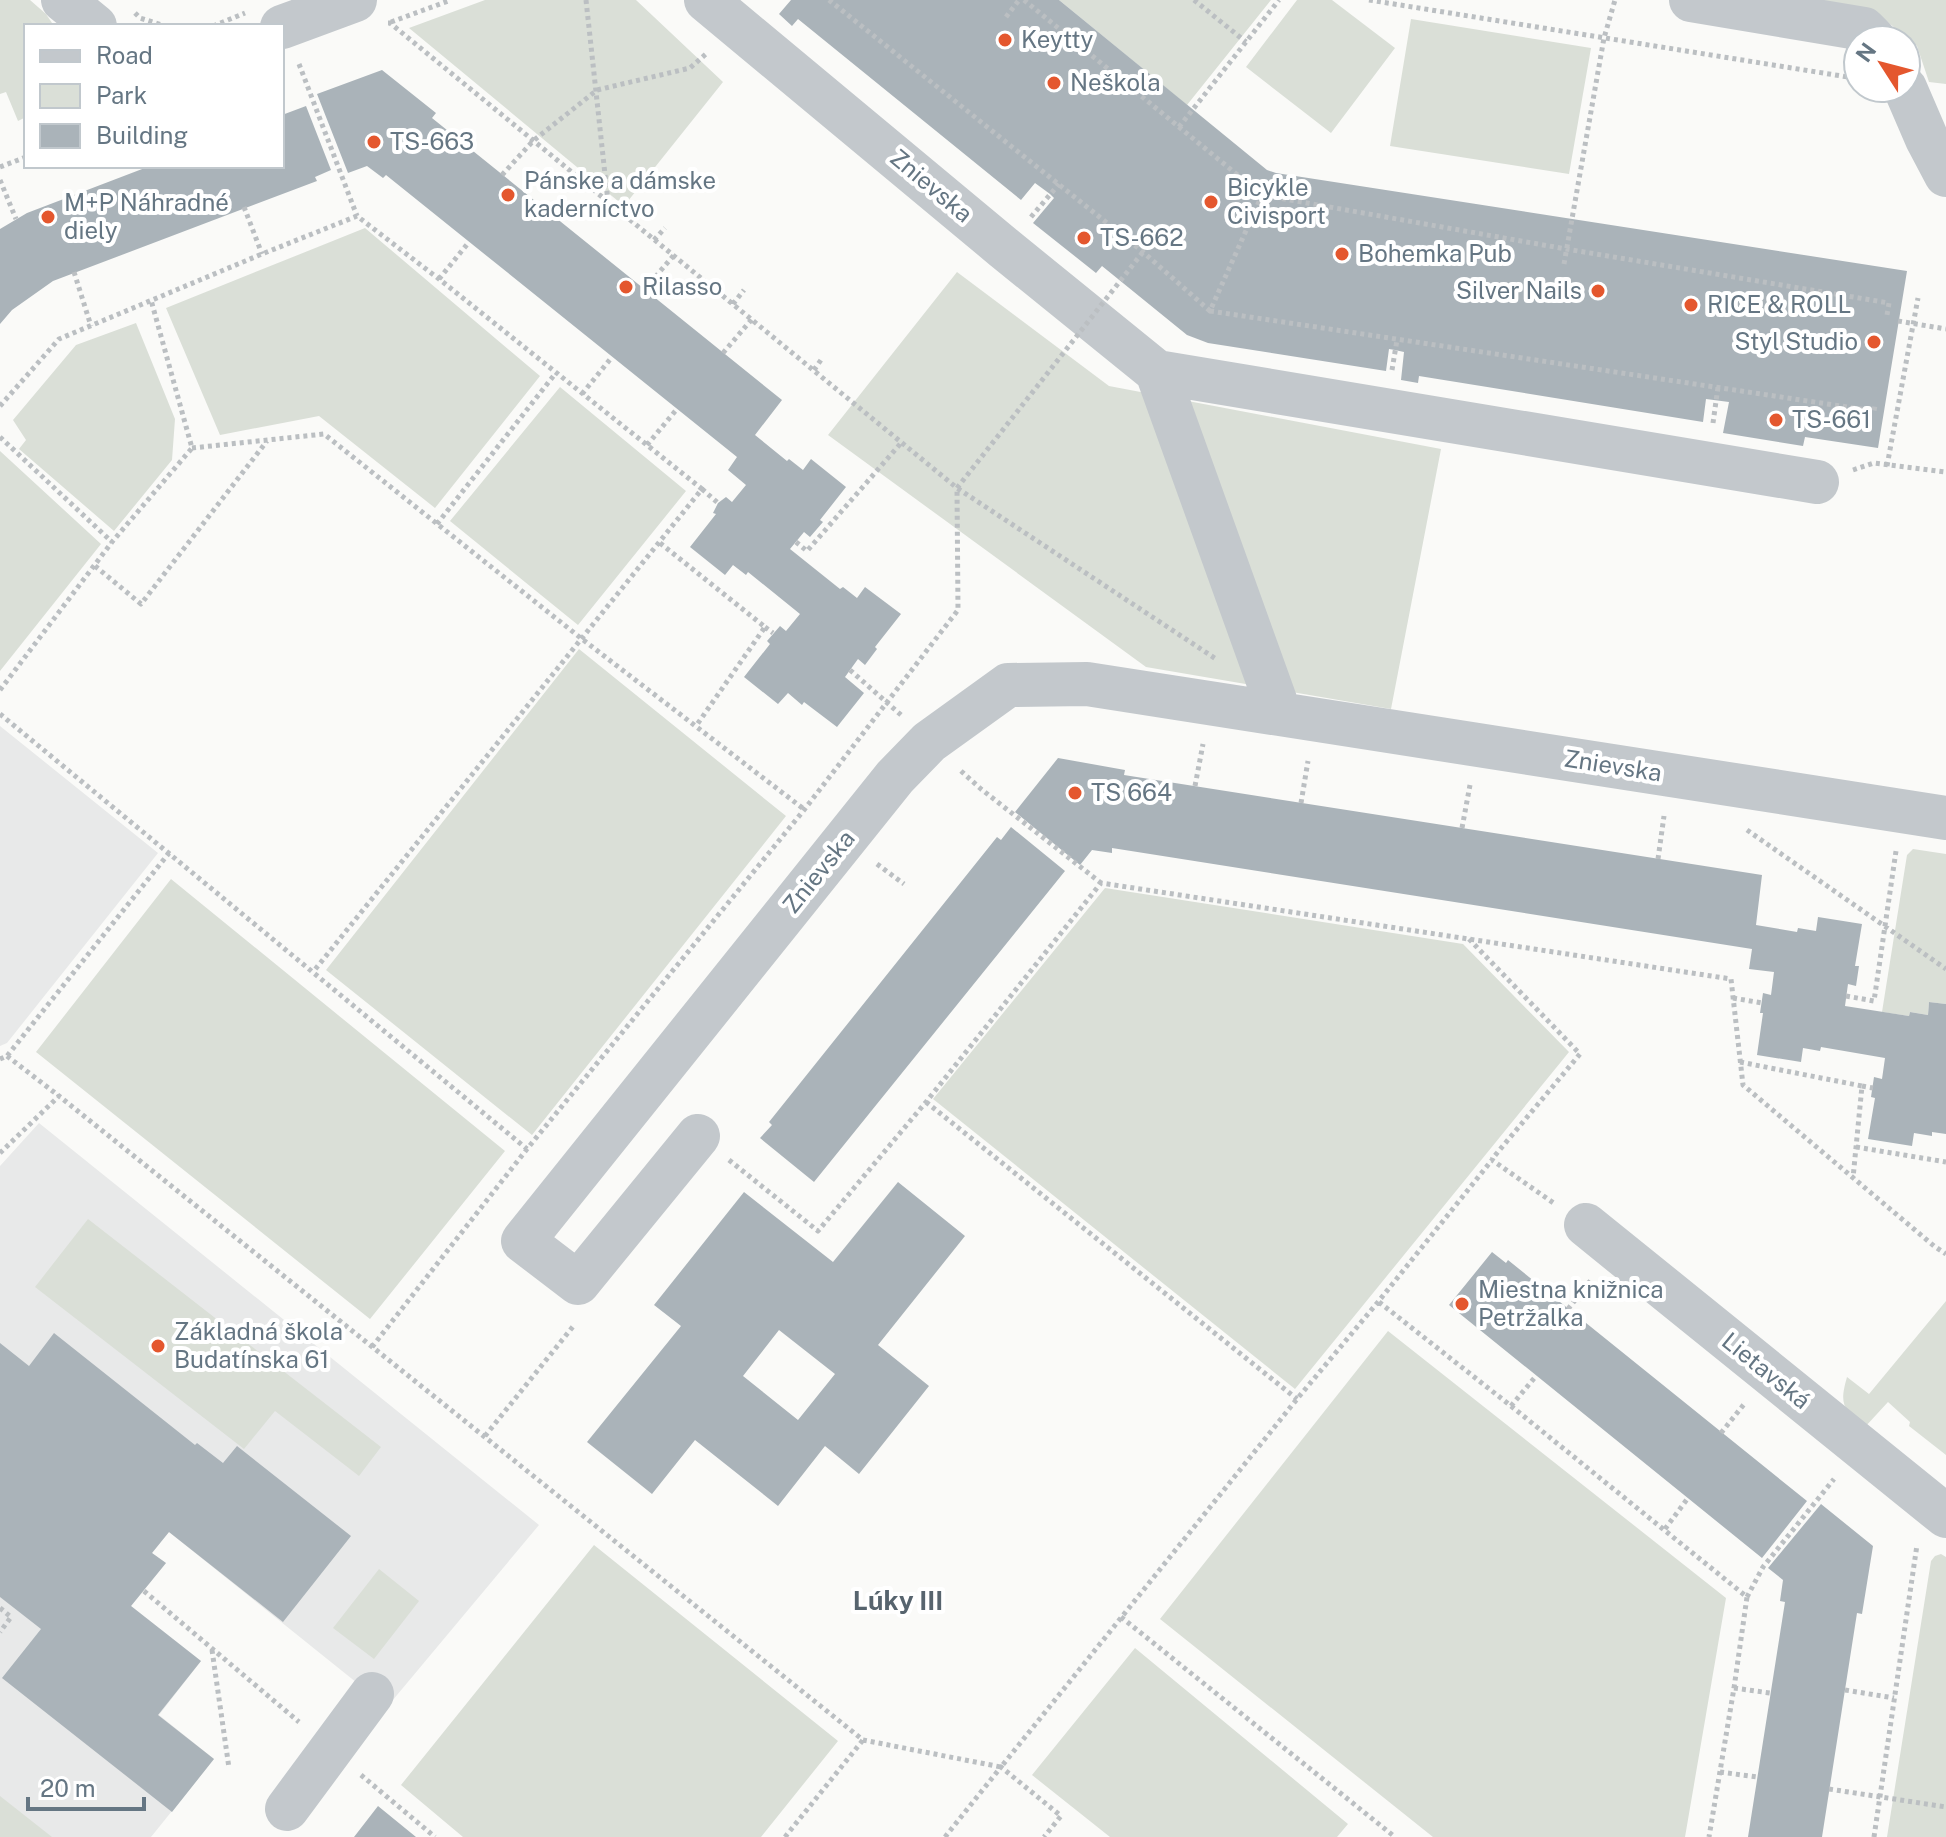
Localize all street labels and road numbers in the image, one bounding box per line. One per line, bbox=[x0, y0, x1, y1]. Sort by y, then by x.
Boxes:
street label: Znievska bbox=[885, 143, 978, 228]
street label: Znievska bbox=[1562, 743, 1664, 787]
street label: Znievska bbox=[776, 824, 860, 918]
street label: Lietavská bbox=[1717, 1326, 1816, 1414]

